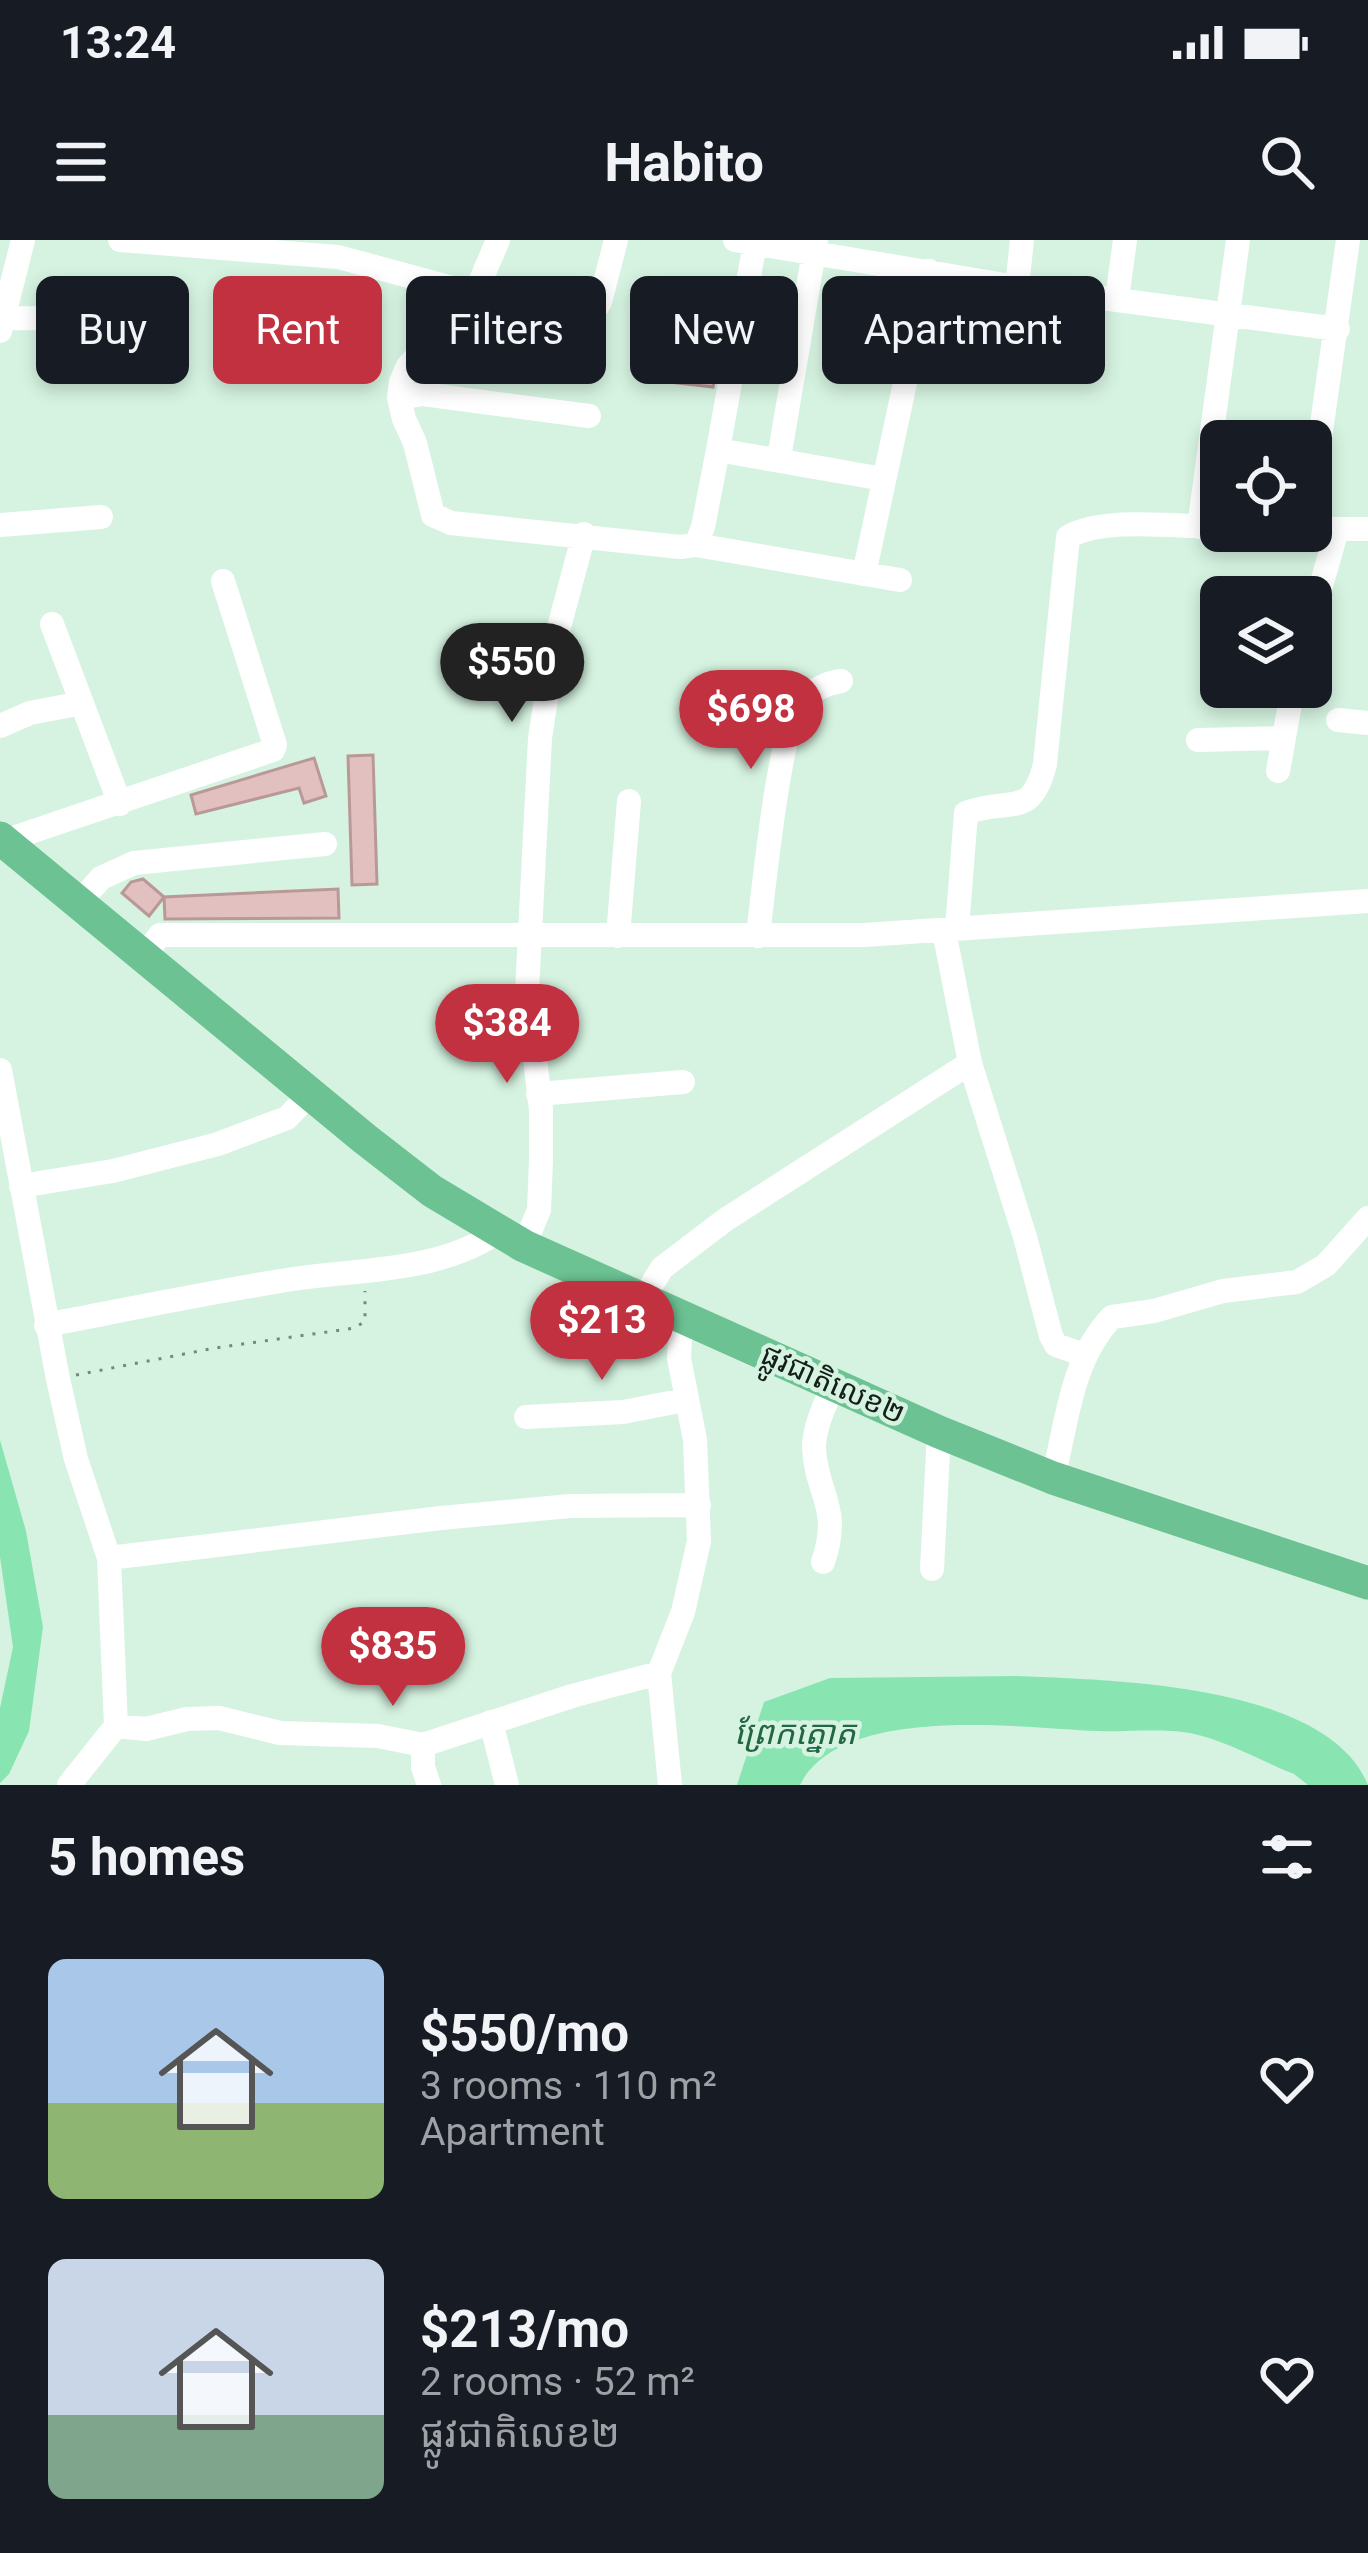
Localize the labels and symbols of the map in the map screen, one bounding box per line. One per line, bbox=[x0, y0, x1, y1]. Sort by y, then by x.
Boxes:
pin: $550 bbox=[441, 623, 583, 725]
pin: $698 bbox=[680, 670, 822, 772]
pin: $384 bbox=[436, 984, 578, 1086]
pin: $213 bbox=[531, 1281, 673, 1383]
street label: ផ្លូវជាតិលេខ២ bbox=[752, 1336, 911, 1439]
pin: $835 bbox=[322, 1607, 464, 1709]
water label: ព្រែកត្នោត bbox=[734, 1713, 858, 1754]

